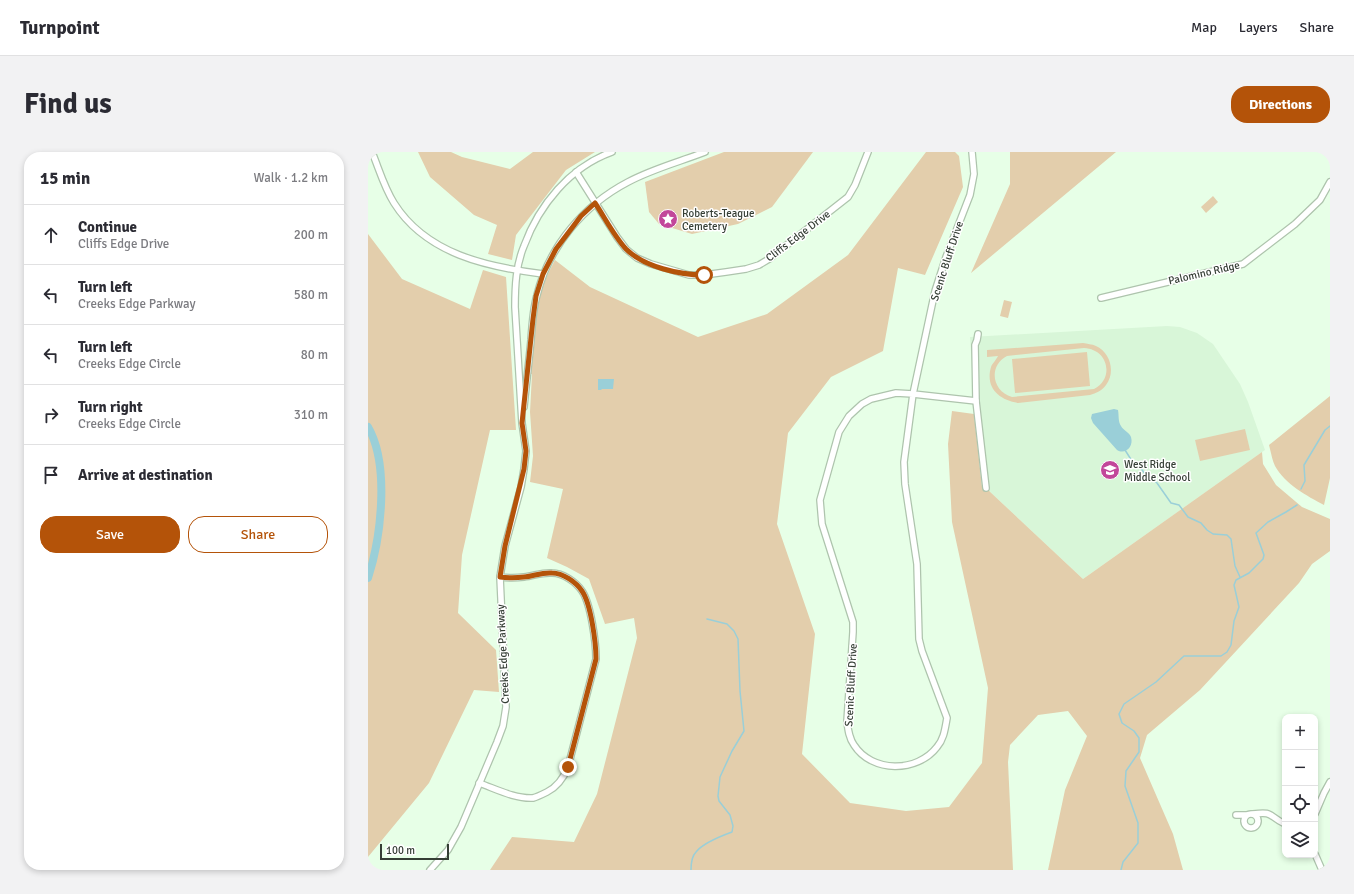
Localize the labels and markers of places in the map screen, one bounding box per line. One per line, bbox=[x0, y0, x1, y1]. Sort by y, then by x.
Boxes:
place label: Roberts-Teague Cemetery bbox=[682, 207, 755, 233]
place icon: Roberts-Teague Cemetery bbox=[657, 208, 679, 230]
place label: West Ridge Middle School bbox=[1124, 458, 1191, 484]
school or university icon: West Ridge Middle School bbox=[1099, 459, 1121, 481]

